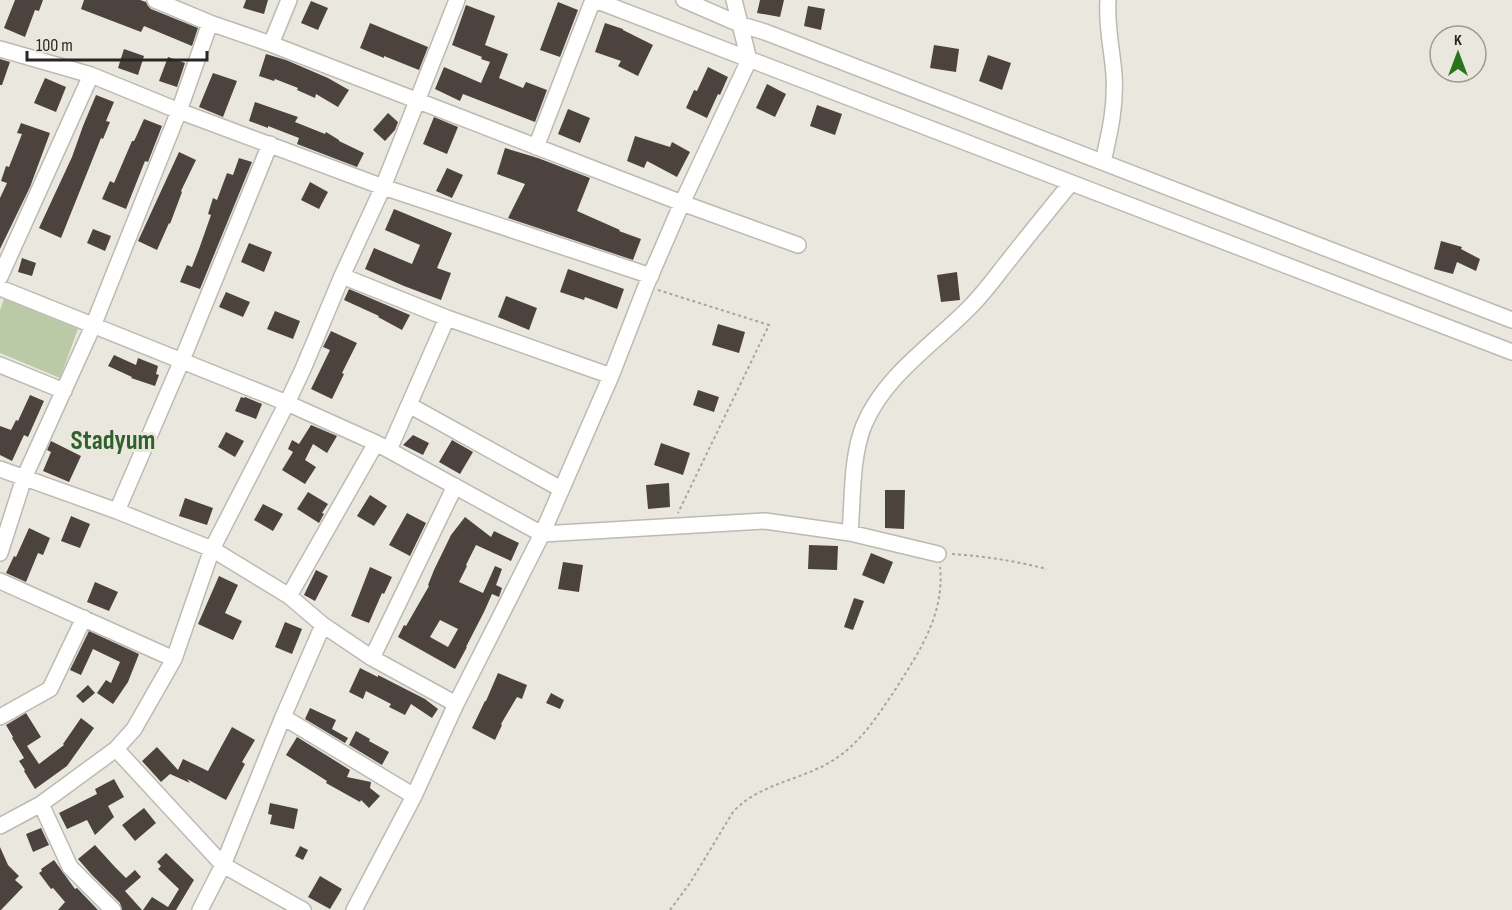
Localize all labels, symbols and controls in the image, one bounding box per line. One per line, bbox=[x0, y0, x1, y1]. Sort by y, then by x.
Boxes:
scale bar bbox=[27, 24, 207, 62]
north arrow bbox=[1428, 24, 1488, 84]
text: K bbox=[1454, 31, 1462, 50]
text: 100 m bbox=[36, 35, 73, 56]
district label: Stadyum bbox=[71, 425, 155, 457]

